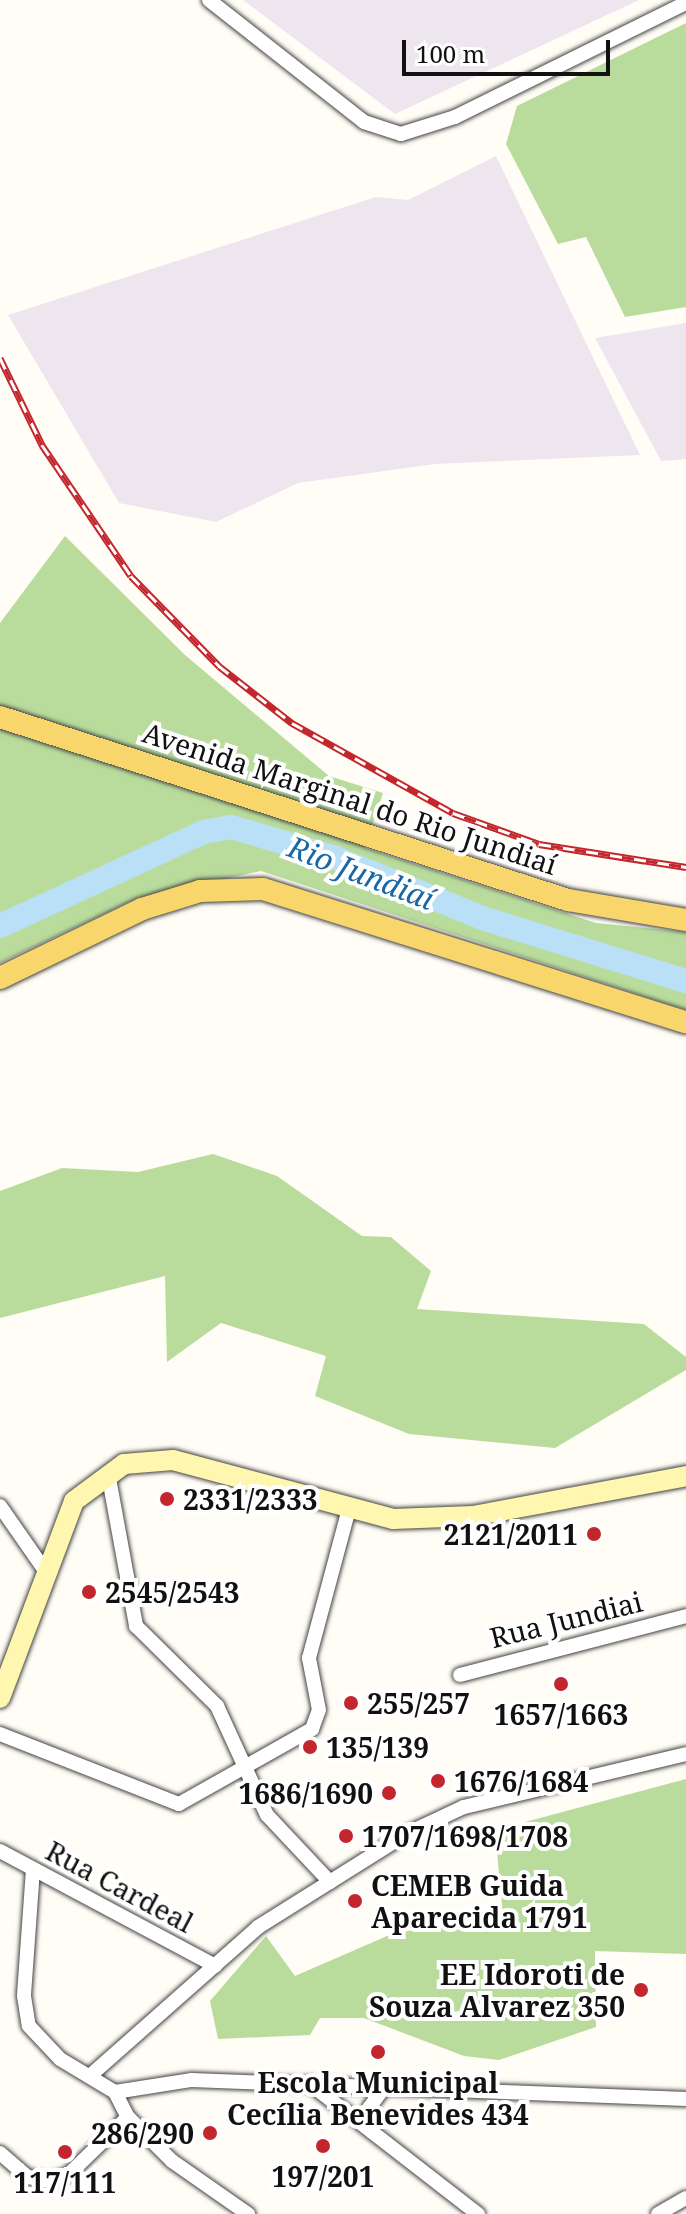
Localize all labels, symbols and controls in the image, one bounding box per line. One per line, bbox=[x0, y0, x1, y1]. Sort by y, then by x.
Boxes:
scale bar bbox=[406, 24, 614, 74]
text: 100 m bbox=[416, 37, 485, 70]
street label: Avenida Marginal do Rio Jundiaí bbox=[139, 715, 561, 881]
water label: Rio Jundiaí bbox=[283, 829, 439, 917]
place label: 2331/2333 bbox=[183, 1482, 318, 1516]
marker: 2331/2333 bbox=[158, 1490, 176, 1508]
place label: 2121/2011 bbox=[443, 1517, 578, 1551]
marker: 2121/2011 bbox=[585, 1525, 603, 1543]
place label: 2545/2543 bbox=[105, 1575, 240, 1609]
marker: 2545/2543 bbox=[80, 1583, 98, 1601]
street label: Rua Jundiai bbox=[486, 1584, 646, 1654]
marker: 1657/1663 bbox=[552, 1675, 570, 1693]
place label: 255/257 bbox=[367, 1686, 470, 1720]
marker: 255/257 bbox=[342, 1694, 360, 1712]
place label: 1657/1663 bbox=[494, 1697, 628, 1731]
place label: 135/139 bbox=[326, 1730, 429, 1764]
marker: 135/139 bbox=[301, 1738, 319, 1756]
place label: 1676/1684 bbox=[454, 1764, 589, 1798]
marker: 1676/1684 bbox=[429, 1772, 447, 1790]
place label: 1686/1690 bbox=[238, 1776, 373, 1810]
marker: 1686/1690 bbox=[380, 1784, 398, 1802]
place label: 1707/1698/1708 bbox=[362, 1819, 568, 1853]
marker: 1707/1698/1708 bbox=[337, 1827, 355, 1845]
street label: Rua Cardeal bbox=[41, 1833, 199, 1939]
place label: CEMEB Guida Aparecida 1791 bbox=[371, 1868, 588, 1934]
marker: CEMEB Guida Aparecida 1791 bbox=[346, 1892, 364, 1910]
place label: EE Idoroti de Souza Alvarez 350 bbox=[369, 1957, 625, 2023]
marker: EE Idoroti de Souza Alvarez 350 bbox=[632, 1981, 650, 1999]
marker: Escola Municipal Cecília Benevides 434 bbox=[369, 2043, 387, 2061]
place label: Escola Municipal Cecília Benevides 434 bbox=[227, 2065, 529, 2131]
place label: 286/290 bbox=[91, 2116, 194, 2150]
marker: 286/290 bbox=[201, 2124, 219, 2142]
marker: 197/201 bbox=[314, 2137, 332, 2155]
marker: 117/111 bbox=[56, 2143, 74, 2161]
place label: 197/201 bbox=[272, 2159, 374, 2193]
place label: 117/111 bbox=[14, 2165, 116, 2199]

